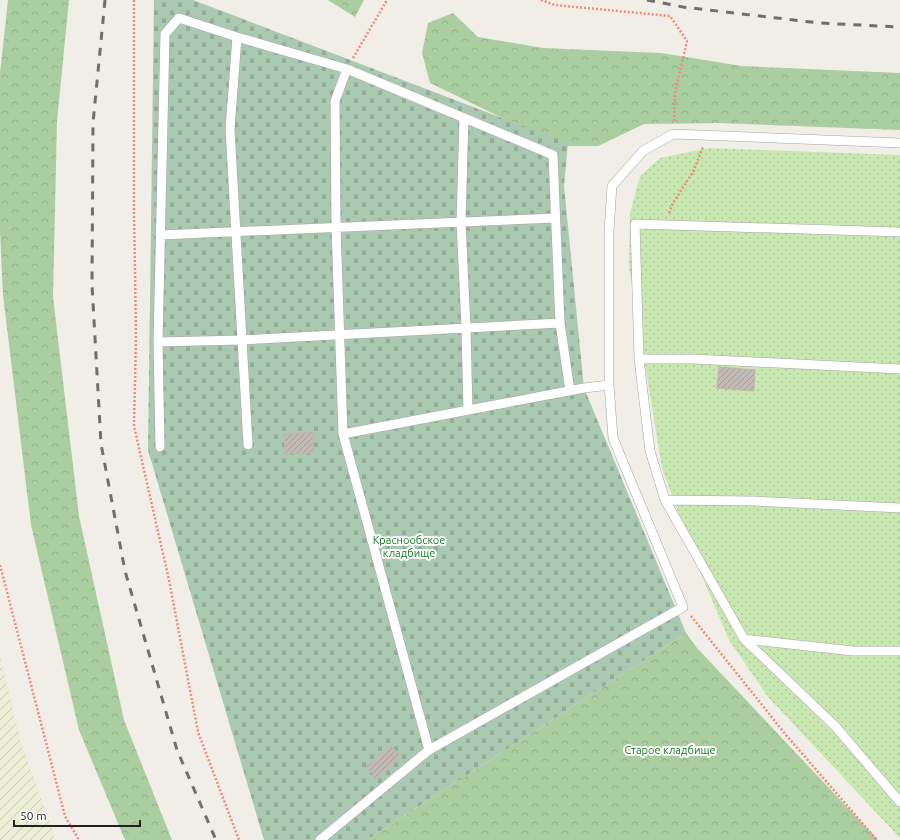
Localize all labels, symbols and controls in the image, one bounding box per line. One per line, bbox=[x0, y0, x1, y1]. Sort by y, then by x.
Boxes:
park label: Краснообское кладбище bbox=[373, 534, 445, 559]
park label: Старое кладбище bbox=[625, 744, 716, 756]
scale bar bbox=[14, 802, 140, 828]
text: 50 m bbox=[20, 809, 47, 822]

